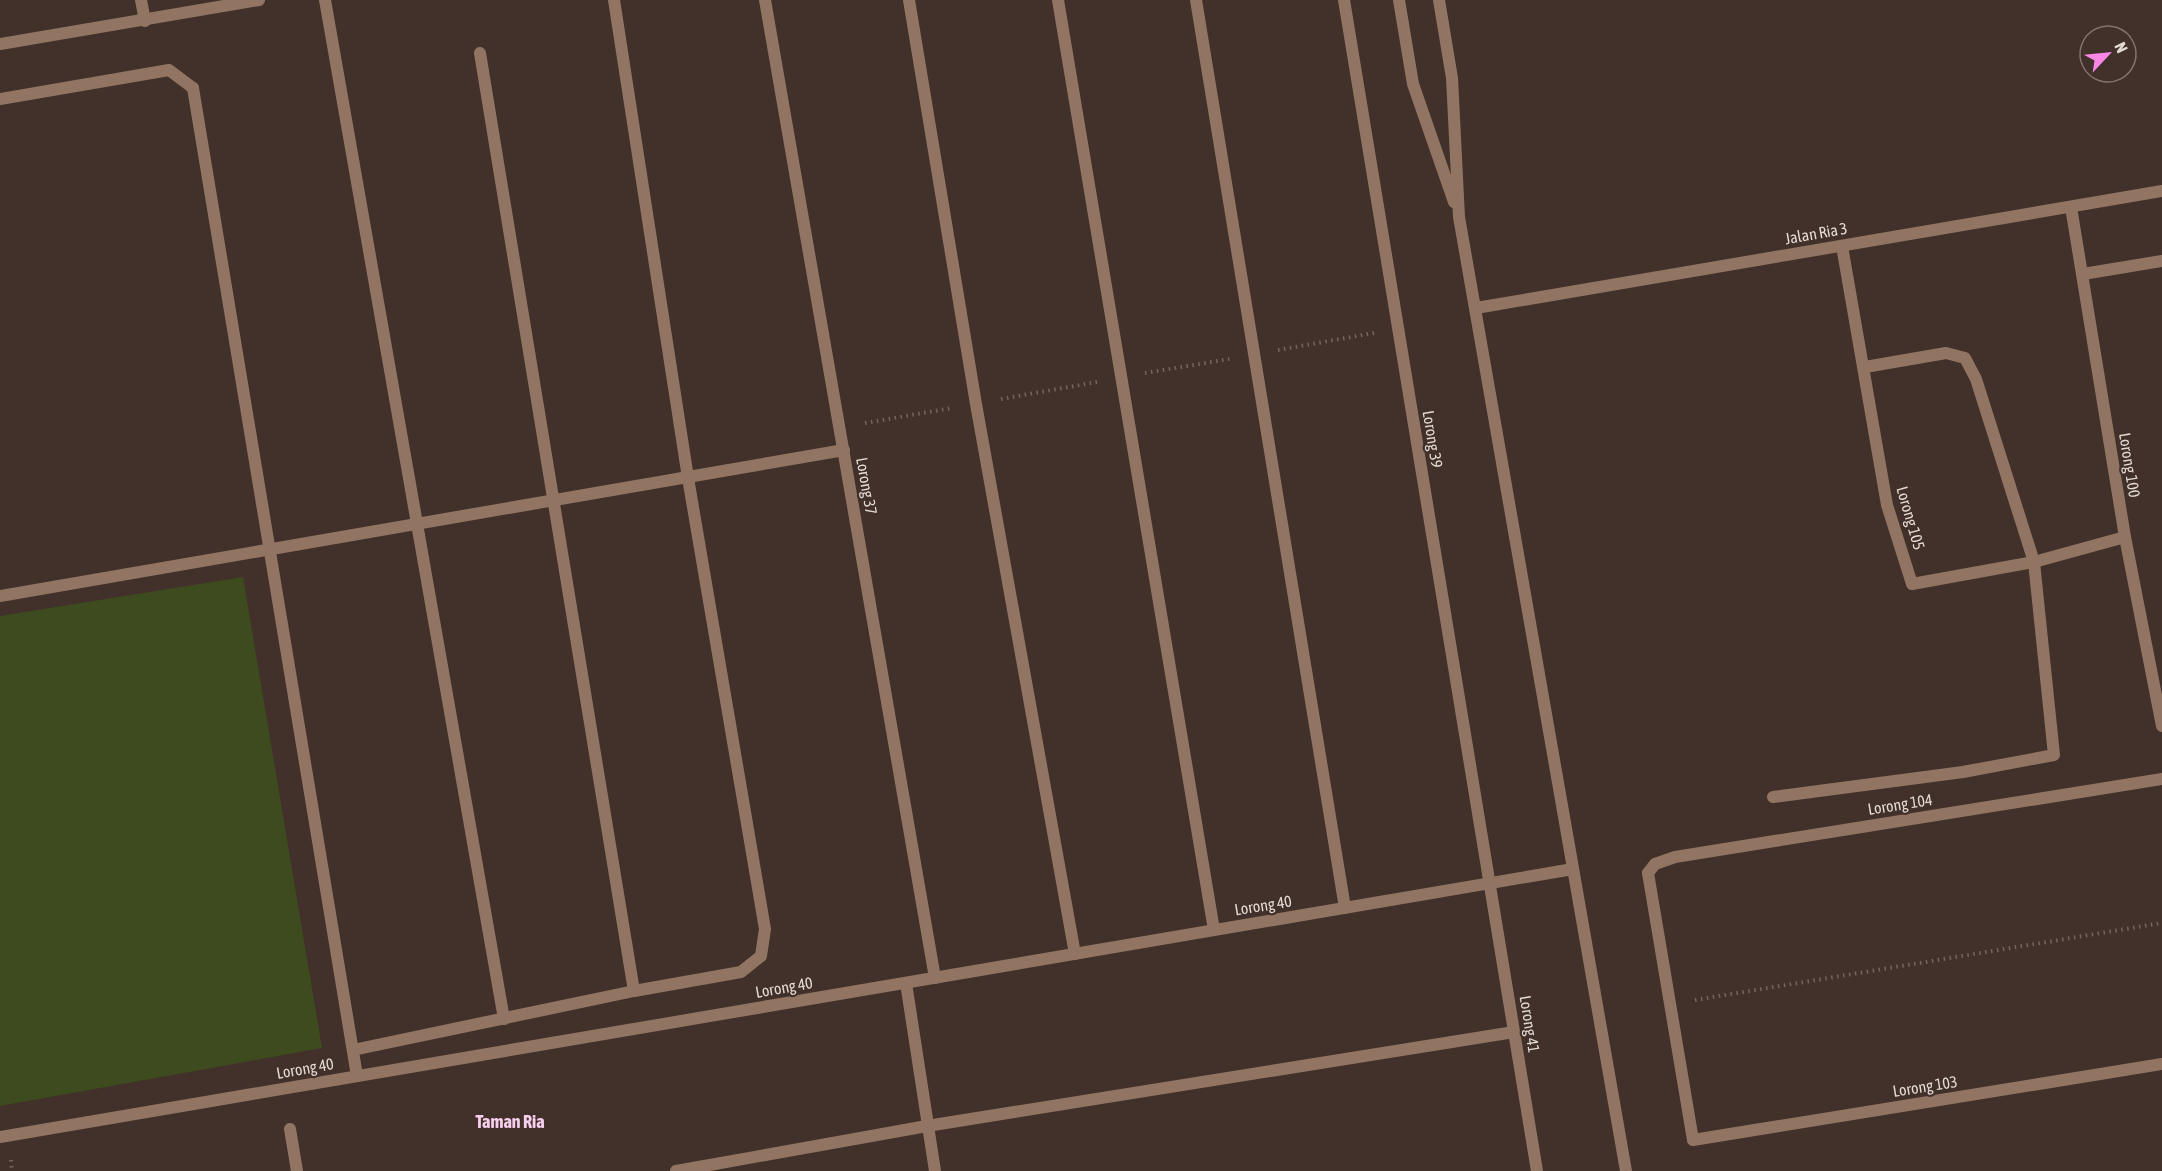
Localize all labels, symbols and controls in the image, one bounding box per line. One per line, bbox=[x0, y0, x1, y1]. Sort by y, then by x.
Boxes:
north arrow bbox=[2078, 24, 2138, 84]
text: N bbox=[2111, 39, 2132, 56]
street label: Jalan Ria 3 bbox=[1783, 219, 1849, 247]
street label: Lorong 39 bbox=[1419, 409, 1446, 469]
street label: Lorong 100 bbox=[2115, 431, 2144, 499]
street label: Lorong 37 bbox=[852, 456, 881, 516]
street label: Lorong 105 bbox=[1892, 484, 1929, 552]
street label: Lorong 104 bbox=[1866, 790, 1934, 819]
street label: Lorong 40 bbox=[1233, 892, 1293, 919]
street label: Lorong 40 bbox=[754, 973, 814, 1002]
street label: Lorong 41 bbox=[1516, 994, 1543, 1054]
street label: Lorong 40 bbox=[275, 1054, 335, 1083]
street label: Lorong 103 bbox=[1891, 1072, 1959, 1101]
district label: Taman Ria bbox=[475, 1111, 545, 1132]

